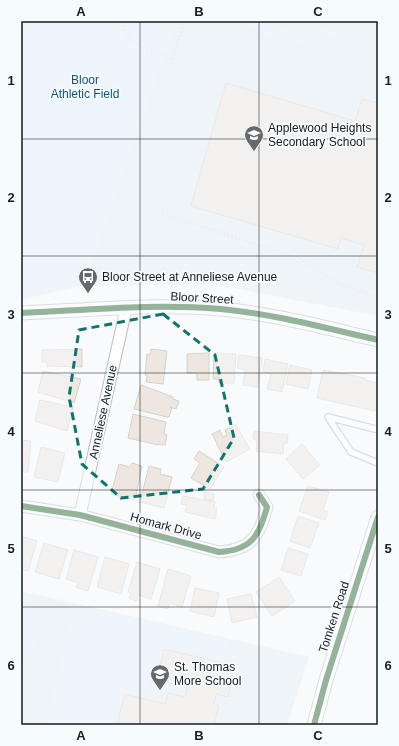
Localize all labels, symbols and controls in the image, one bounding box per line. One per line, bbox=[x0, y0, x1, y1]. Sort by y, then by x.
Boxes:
text: A bbox=[76, 4, 86, 19]
text: B bbox=[194, 4, 204, 19]
text: C bbox=[313, 4, 323, 19]
text: 1 bbox=[7, 73, 15, 88]
park label: Bloor Athletic Field bbox=[51, 73, 119, 101]
text: 1 bbox=[384, 73, 392, 88]
place label: Applewood Heights Secondary School bbox=[268, 121, 371, 149]
school or university icon: Applewood Heights Secondary School bbox=[243, 124, 265, 152]
text: 2 bbox=[7, 190, 15, 205]
text: 2 bbox=[384, 190, 392, 205]
bus stop icon: Bloor Street at Anneliese Avenue bbox=[77, 266, 99, 294]
place label: Bloor Street at Anneliese Avenue bbox=[102, 270, 278, 284]
street label: Bloor Street bbox=[170, 289, 235, 307]
text: 3 bbox=[7, 307, 15, 322]
text: 3 bbox=[384, 307, 392, 322]
street label: Anneliese Avenue bbox=[86, 363, 120, 460]
text: 4 bbox=[7, 424, 15, 439]
text: 4 bbox=[384, 424, 392, 439]
street label: Homark Drive bbox=[129, 510, 204, 542]
text: 5 bbox=[7, 541, 15, 556]
text: 5 bbox=[384, 541, 392, 556]
street label: Tomken Road bbox=[316, 580, 352, 654]
text: 6 bbox=[7, 658, 15, 673]
text: 6 bbox=[384, 658, 392, 673]
place label: St. Thomas More School bbox=[174, 660, 241, 688]
school or university icon: St. Thomas More School bbox=[149, 663, 171, 691]
text: A bbox=[76, 728, 86, 743]
text: B bbox=[194, 728, 204, 743]
text: C bbox=[313, 728, 323, 743]

